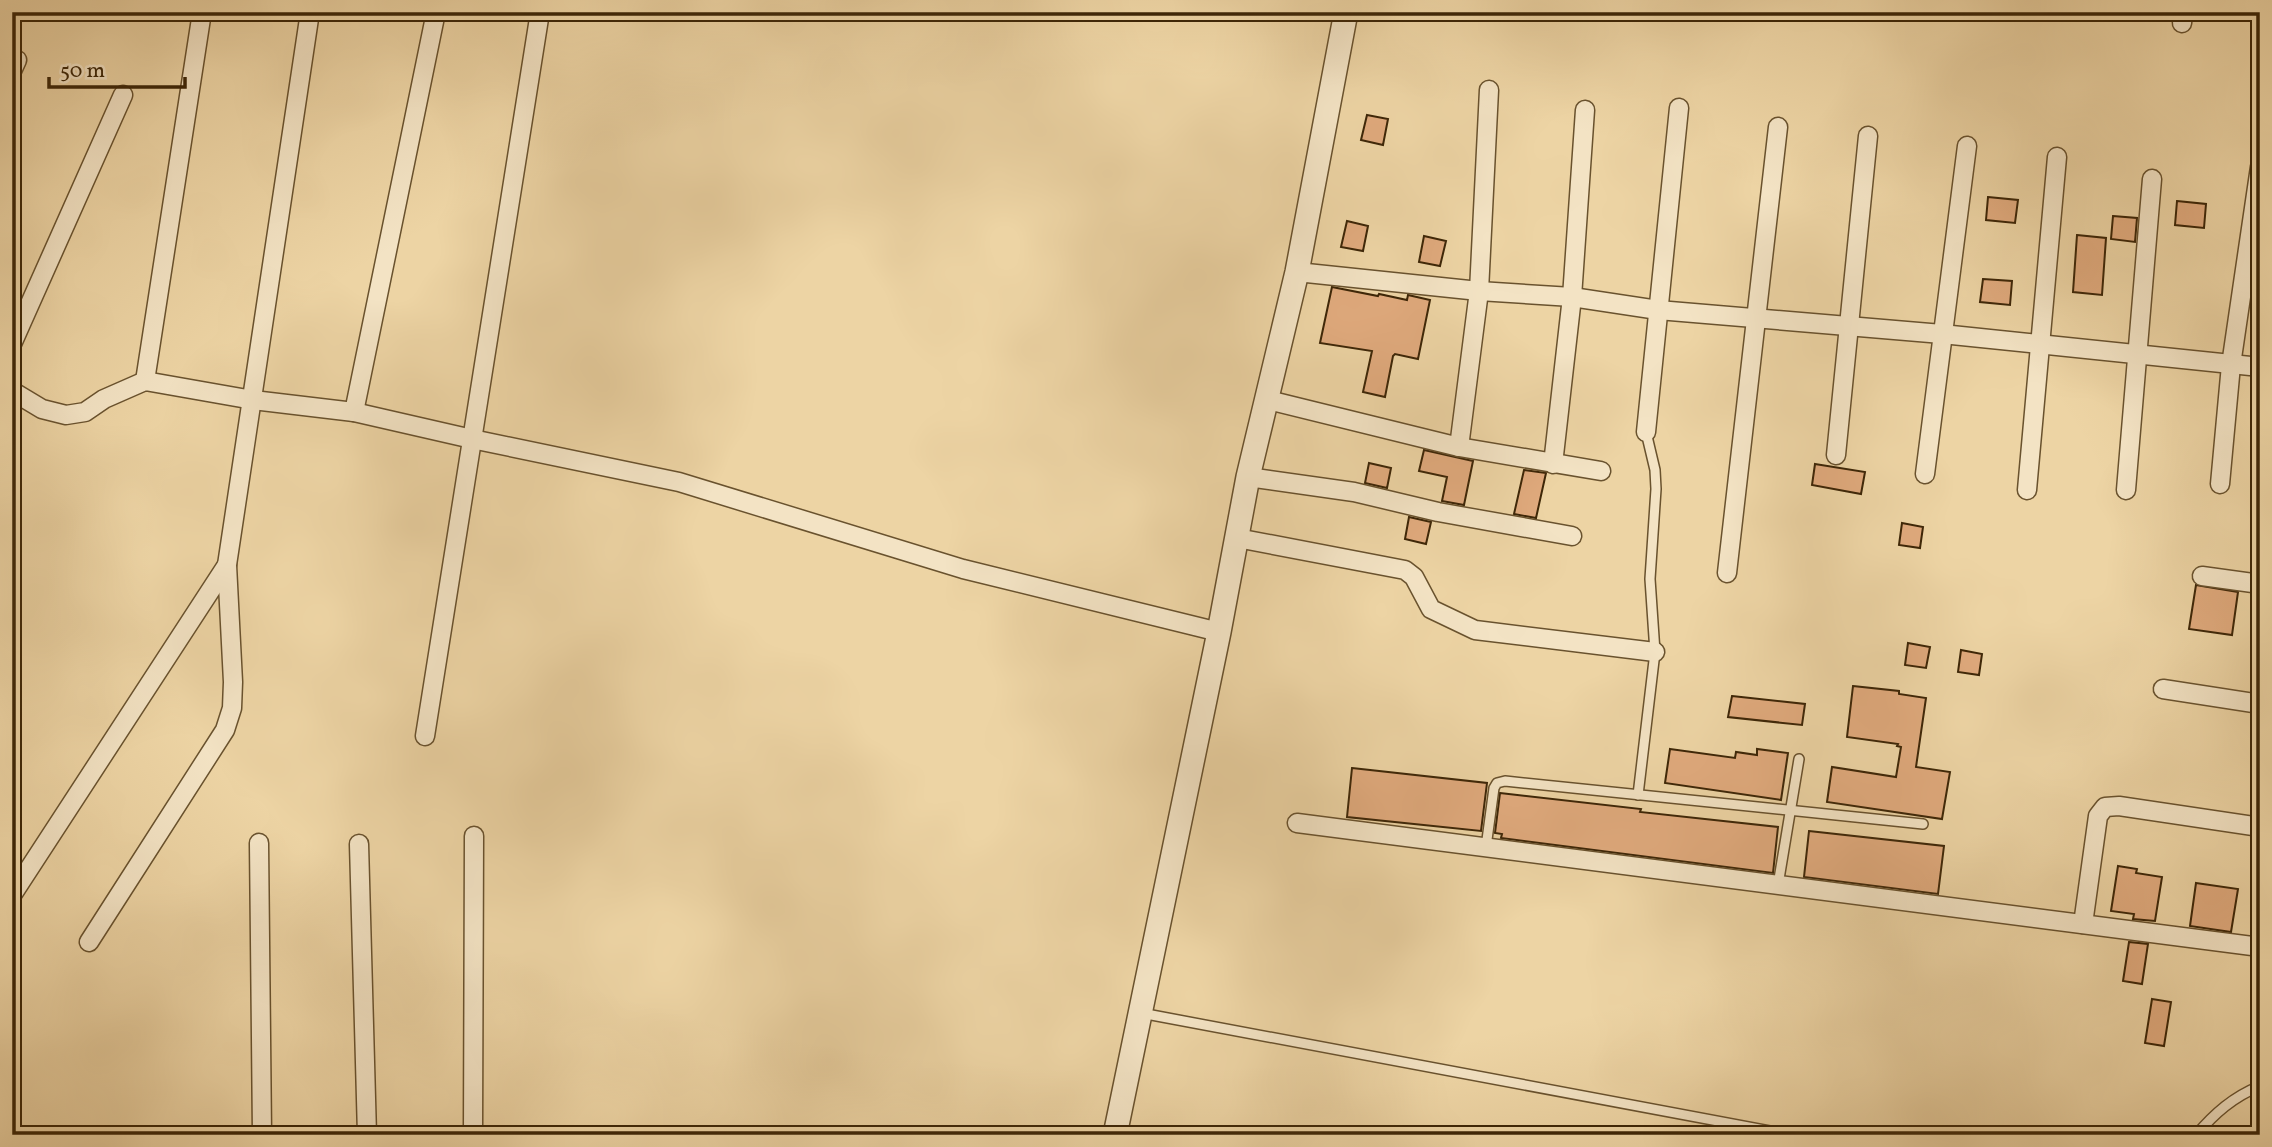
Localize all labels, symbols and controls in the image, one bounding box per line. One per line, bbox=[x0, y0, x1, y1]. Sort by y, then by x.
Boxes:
scale bar bbox=[49, 46, 186, 90]
text: 50 m bbox=[60, 57, 105, 86]

